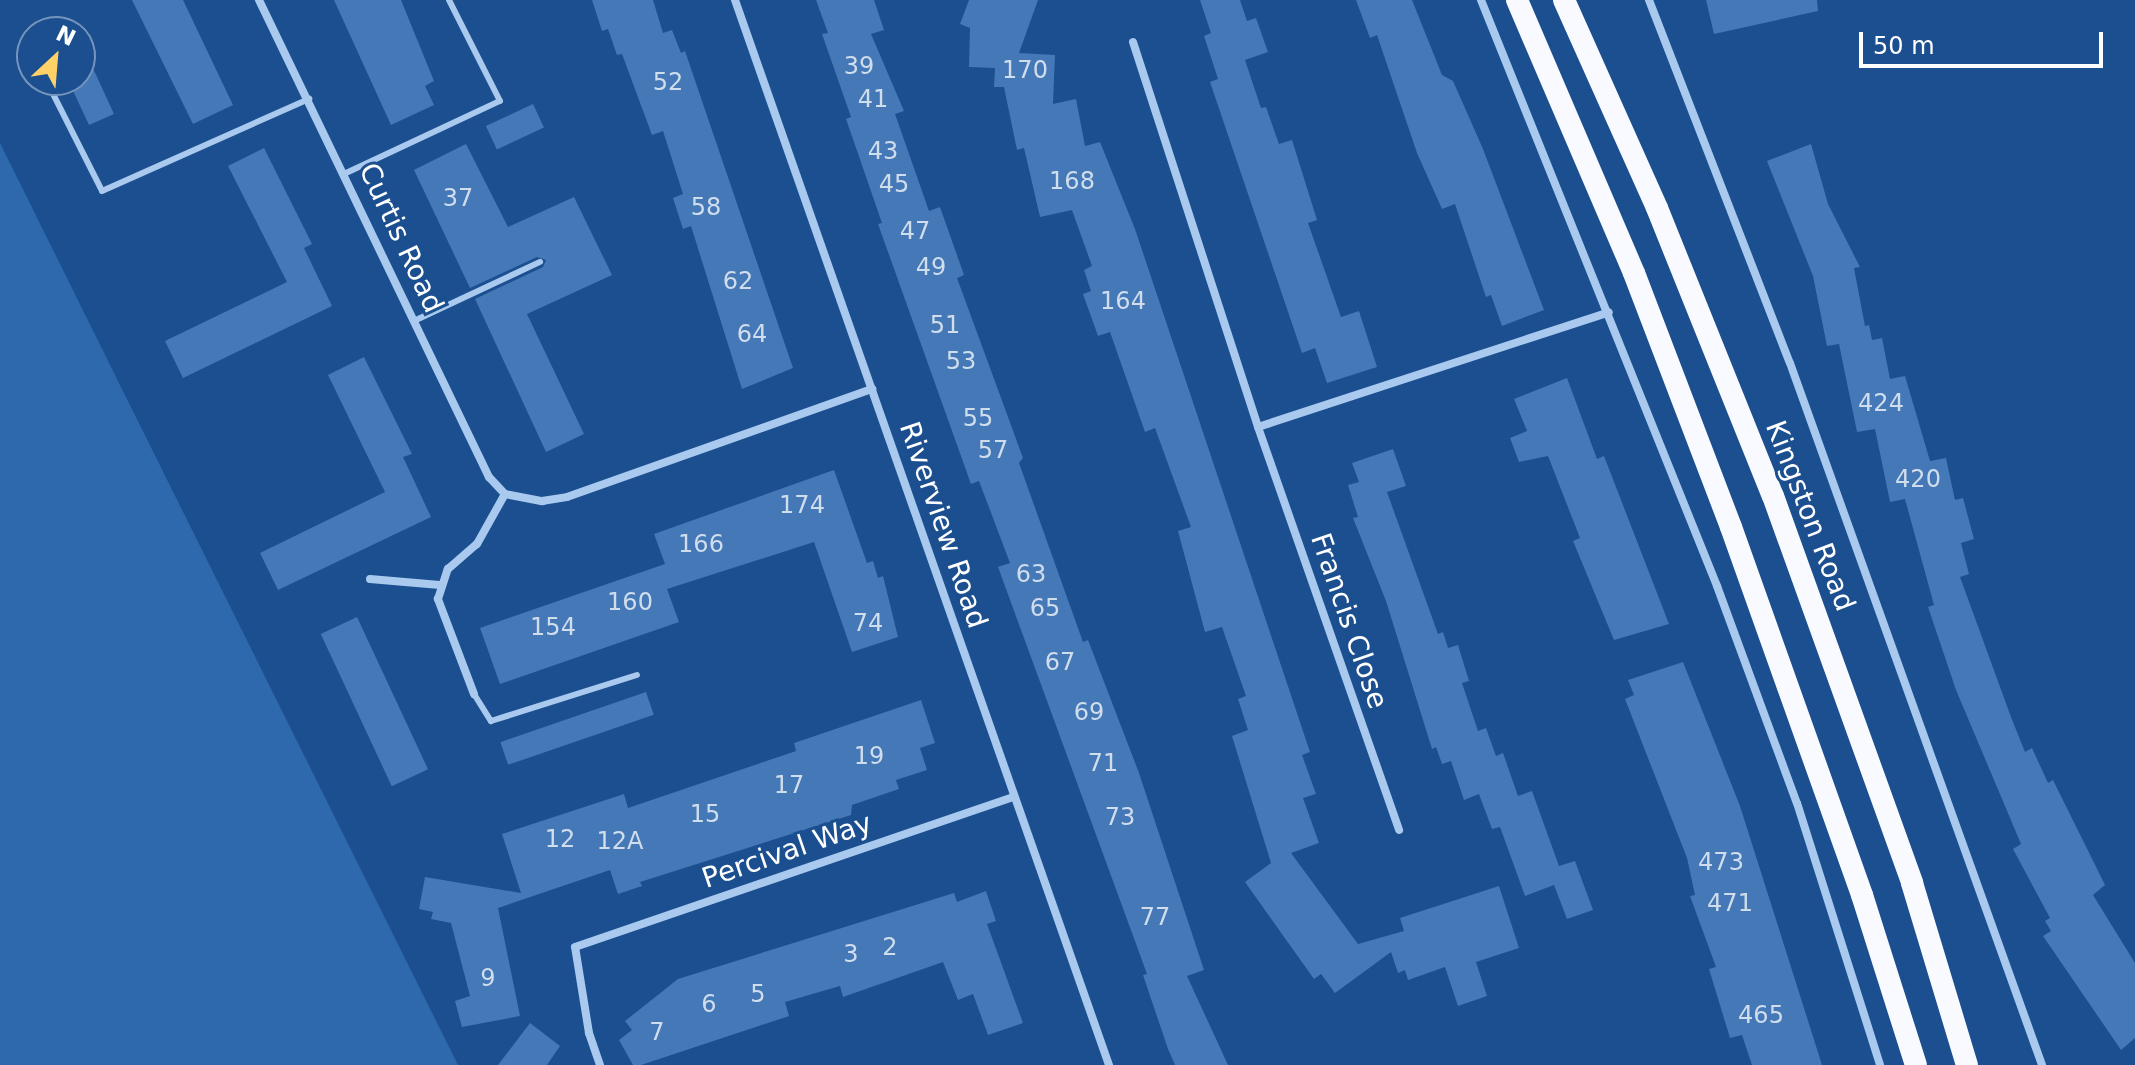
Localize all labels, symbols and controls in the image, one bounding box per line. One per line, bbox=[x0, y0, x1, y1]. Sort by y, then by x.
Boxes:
north arrow bbox=[16, 16, 96, 96]
scale bar bbox=[1863, 16, 2107, 66]
text: N bbox=[52, 21, 80, 51]
text: 50 m bbox=[1873, 32, 1935, 60]
house number: 39 bbox=[844, 53, 874, 81]
house number: 170 bbox=[1002, 57, 1048, 85]
house number: 52 bbox=[653, 69, 683, 97]
house number: 41 bbox=[858, 86, 888, 114]
house number: 43 bbox=[868, 138, 898, 166]
street label: Curtis Road bbox=[352, 158, 450, 318]
house number: 168 bbox=[1049, 168, 1095, 196]
house number: 45 bbox=[879, 171, 909, 199]
house number: 37 bbox=[443, 185, 473, 213]
house number: 58 bbox=[691, 194, 721, 222]
house number: 47 bbox=[900, 218, 930, 246]
house number: 49 bbox=[916, 254, 946, 282]
house number: 62 bbox=[723, 268, 753, 296]
house number: 164 bbox=[1100, 288, 1146, 316]
house number: 51 bbox=[930, 312, 960, 340]
house number: 64 bbox=[737, 321, 767, 349]
house number: 53 bbox=[946, 348, 976, 376]
house number: 424 bbox=[1858, 390, 1904, 418]
house number: 55 bbox=[963, 405, 993, 433]
street label: Kingston Road bbox=[1758, 416, 1862, 616]
street label: Riverview Road bbox=[892, 417, 994, 633]
house number: 57 bbox=[978, 437, 1008, 465]
house number: 420 bbox=[1895, 466, 1941, 494]
house number: 174 bbox=[779, 492, 825, 520]
street label: Francis Close bbox=[1303, 529, 1395, 713]
house number: 166 bbox=[678, 531, 724, 559]
house number: 63 bbox=[1016, 561, 1046, 589]
house number: 160 bbox=[607, 589, 653, 617]
house number: 65 bbox=[1030, 595, 1060, 623]
house number: 74 bbox=[853, 610, 883, 638]
house number: 154 bbox=[530, 614, 576, 642]
house number: 67 bbox=[1045, 649, 1075, 677]
house number: 69 bbox=[1074, 699, 1104, 727]
house number: 19 bbox=[854, 743, 884, 771]
house number: 71 bbox=[1088, 750, 1118, 778]
house number: 17 bbox=[774, 772, 804, 800]
house number: 15 bbox=[690, 801, 720, 829]
house number: 73 bbox=[1105, 804, 1135, 832]
street label: Percival Way bbox=[698, 806, 876, 896]
house number: 12 bbox=[545, 826, 575, 854]
house number: 12A bbox=[597, 828, 643, 856]
house number: 473 bbox=[1698, 849, 1744, 877]
house number: 471 bbox=[1707, 890, 1753, 918]
house number: 77 bbox=[1140, 904, 1170, 932]
house number: 2 bbox=[882, 934, 898, 962]
house number: 3 bbox=[843, 941, 859, 969]
house number: 9 bbox=[480, 965, 496, 993]
house number: 5 bbox=[750, 981, 766, 1009]
house number: 6 bbox=[701, 991, 717, 1019]
house number: 465 bbox=[1738, 1002, 1784, 1030]
house number: 7 bbox=[649, 1019, 665, 1047]

